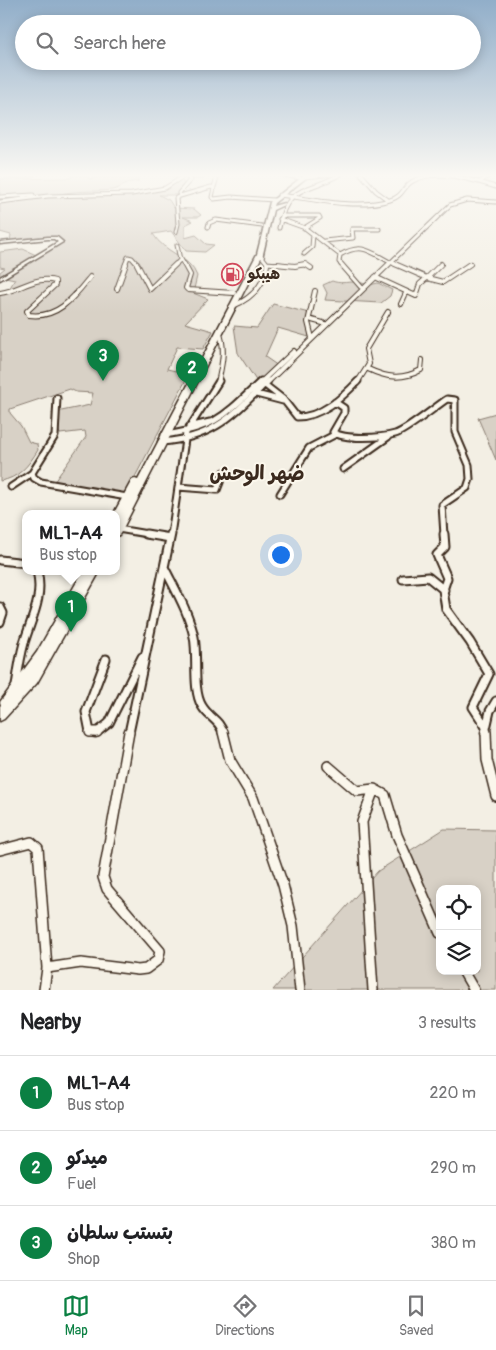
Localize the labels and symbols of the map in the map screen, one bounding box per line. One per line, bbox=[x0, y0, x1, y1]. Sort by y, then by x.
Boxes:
fuel station icon: هيبكو bbox=[220, 262, 244, 286]
place label: هيبكو bbox=[247, 265, 280, 284]
pin: 3 bbox=[87, 340, 119, 381]
pin: 2 bbox=[176, 352, 208, 393]
district label: ضهر الوحش bbox=[210, 461, 304, 487]
your location bbox=[268, 542, 294, 568]
pin: 1 bbox=[55, 591, 87, 632]

